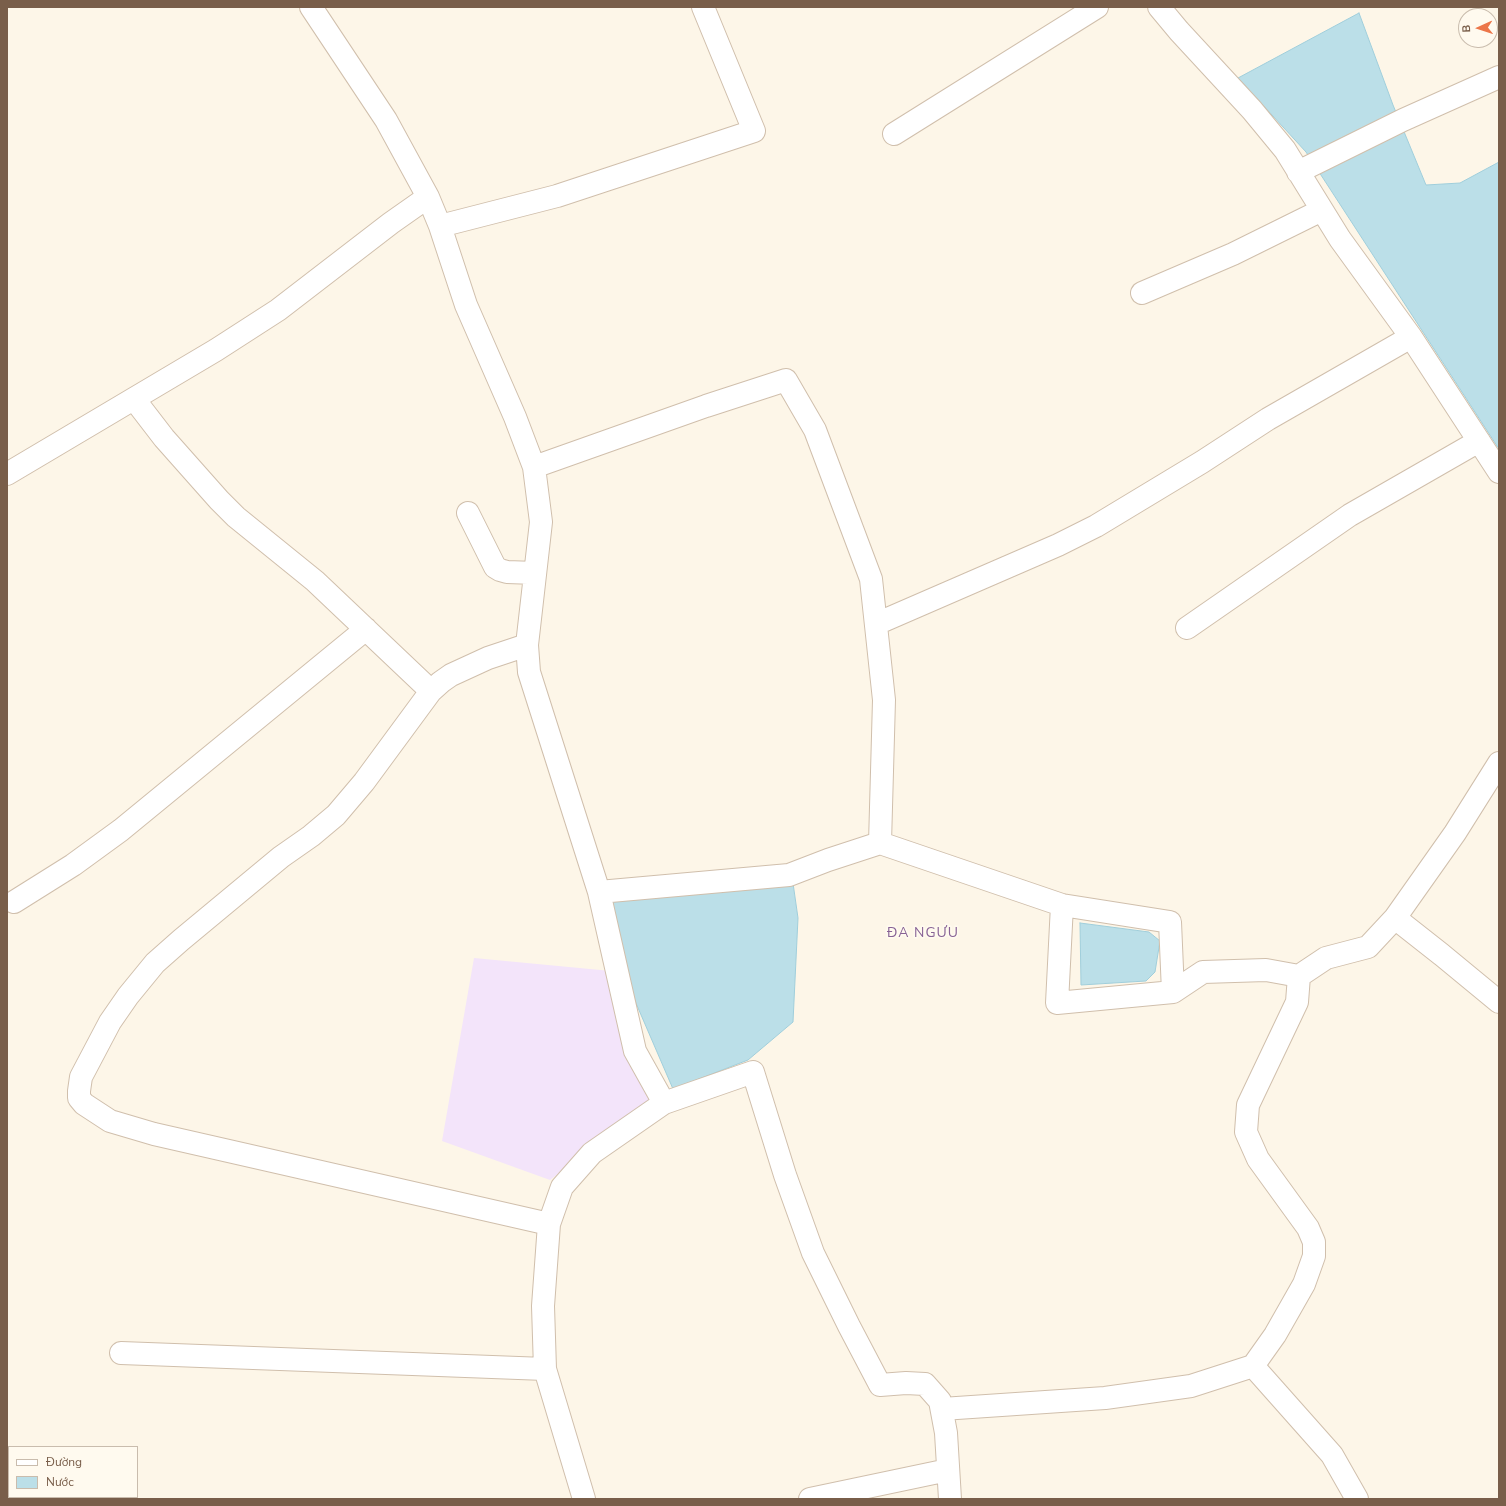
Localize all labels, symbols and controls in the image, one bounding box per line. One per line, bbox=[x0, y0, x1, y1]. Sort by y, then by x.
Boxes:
north arrow bbox=[1458, 8, 1498, 48]
text: B bbox=[1459, 24, 1474, 33]
district label: ĐA NGƯU bbox=[887, 926, 959, 942]
legend bbox=[8, 1446, 138, 1498]
text: Đường bbox=[46, 1454, 82, 1470]
text: Nước bbox=[46, 1474, 74, 1490]

